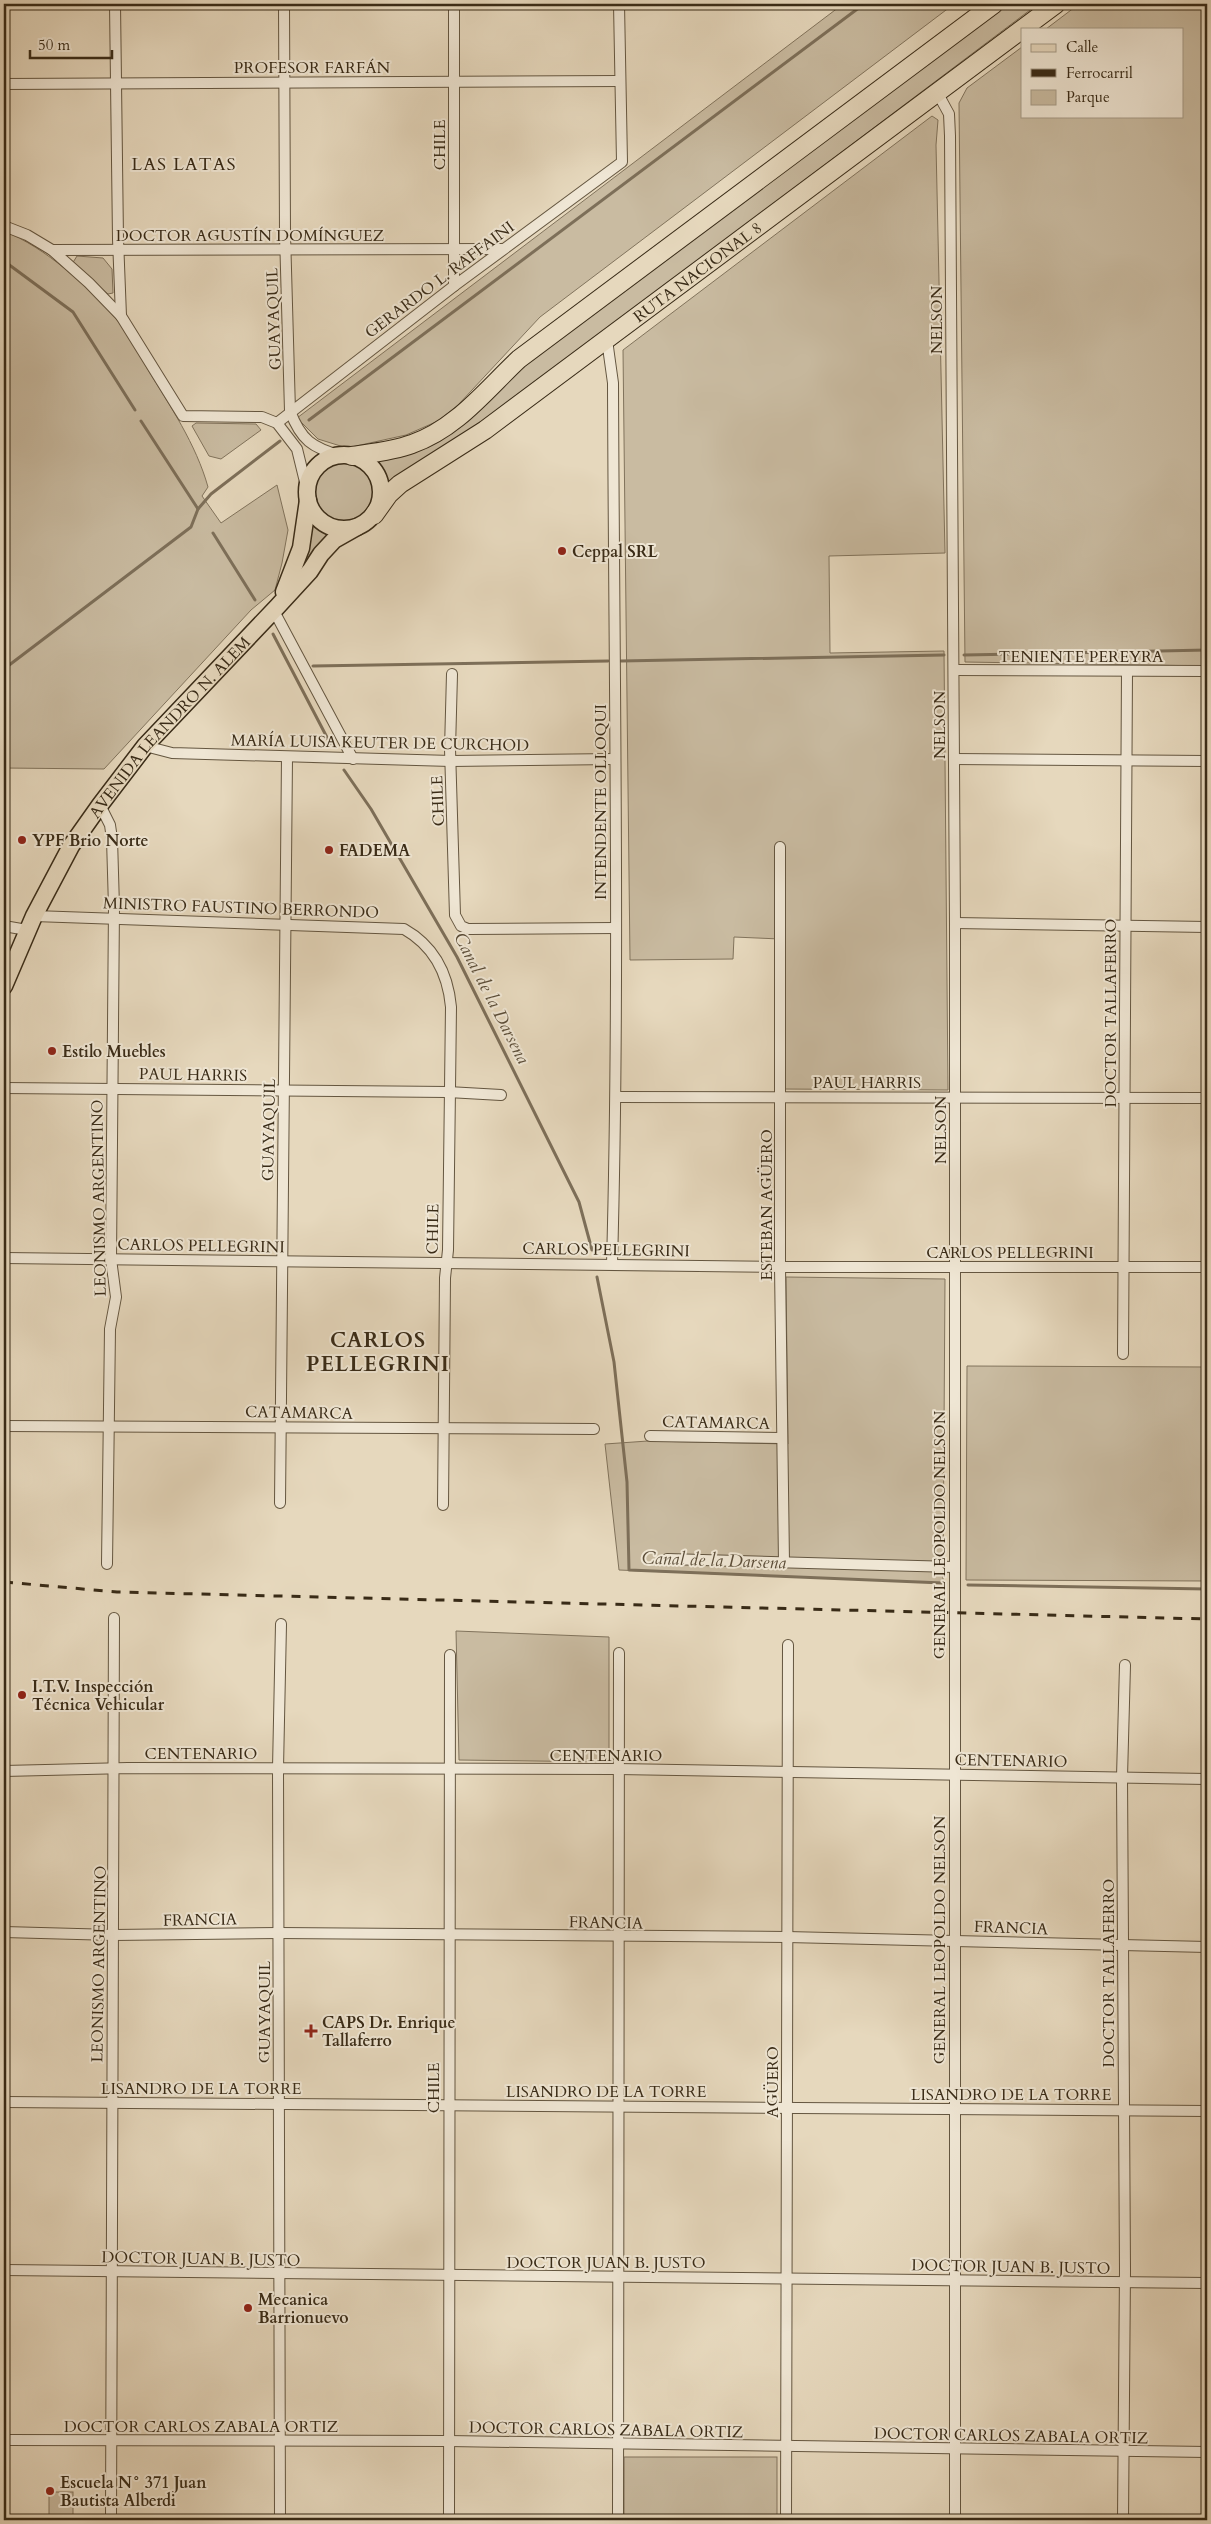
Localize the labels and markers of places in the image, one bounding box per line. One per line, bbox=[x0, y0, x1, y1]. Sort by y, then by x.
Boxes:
place label: Ceppal SRL bbox=[572, 541, 658, 563]
marker: Ceppal SRL bbox=[556, 545, 568, 557]
place label: YPF Brio Norte bbox=[32, 830, 149, 852]
marker: YPF Brio Norte bbox=[16, 834, 28, 846]
place label: FADEMA bbox=[339, 840, 410, 862]
marker: FADEMA bbox=[323, 844, 335, 856]
place label: Estilo Muebles bbox=[62, 1041, 166, 1063]
marker: Estilo Muebles bbox=[46, 1045, 58, 1057]
place label: I.T.V. Inspección Técnica Vehicular bbox=[32, 1676, 165, 1716]
marker: I.T.V. Inspección Técnica Vehicular bbox=[16, 1689, 28, 1701]
place label: CAPS Dr. Enrique Tallaferro bbox=[322, 2012, 456, 2052]
marker: CAPS Dr. Enrique Tallaferro bbox=[304, 2024, 318, 2038]
place label: Mecanica Barrionuevo bbox=[258, 2289, 349, 2329]
marker: Mecanica Barrionuevo bbox=[242, 2302, 254, 2314]
place label: Escuela N° 371 Juan Bautista Alberdi bbox=[60, 2472, 207, 2512]
marker: Escuela N° 371 Juan Bautista Alberdi bbox=[44, 2485, 56, 2497]

